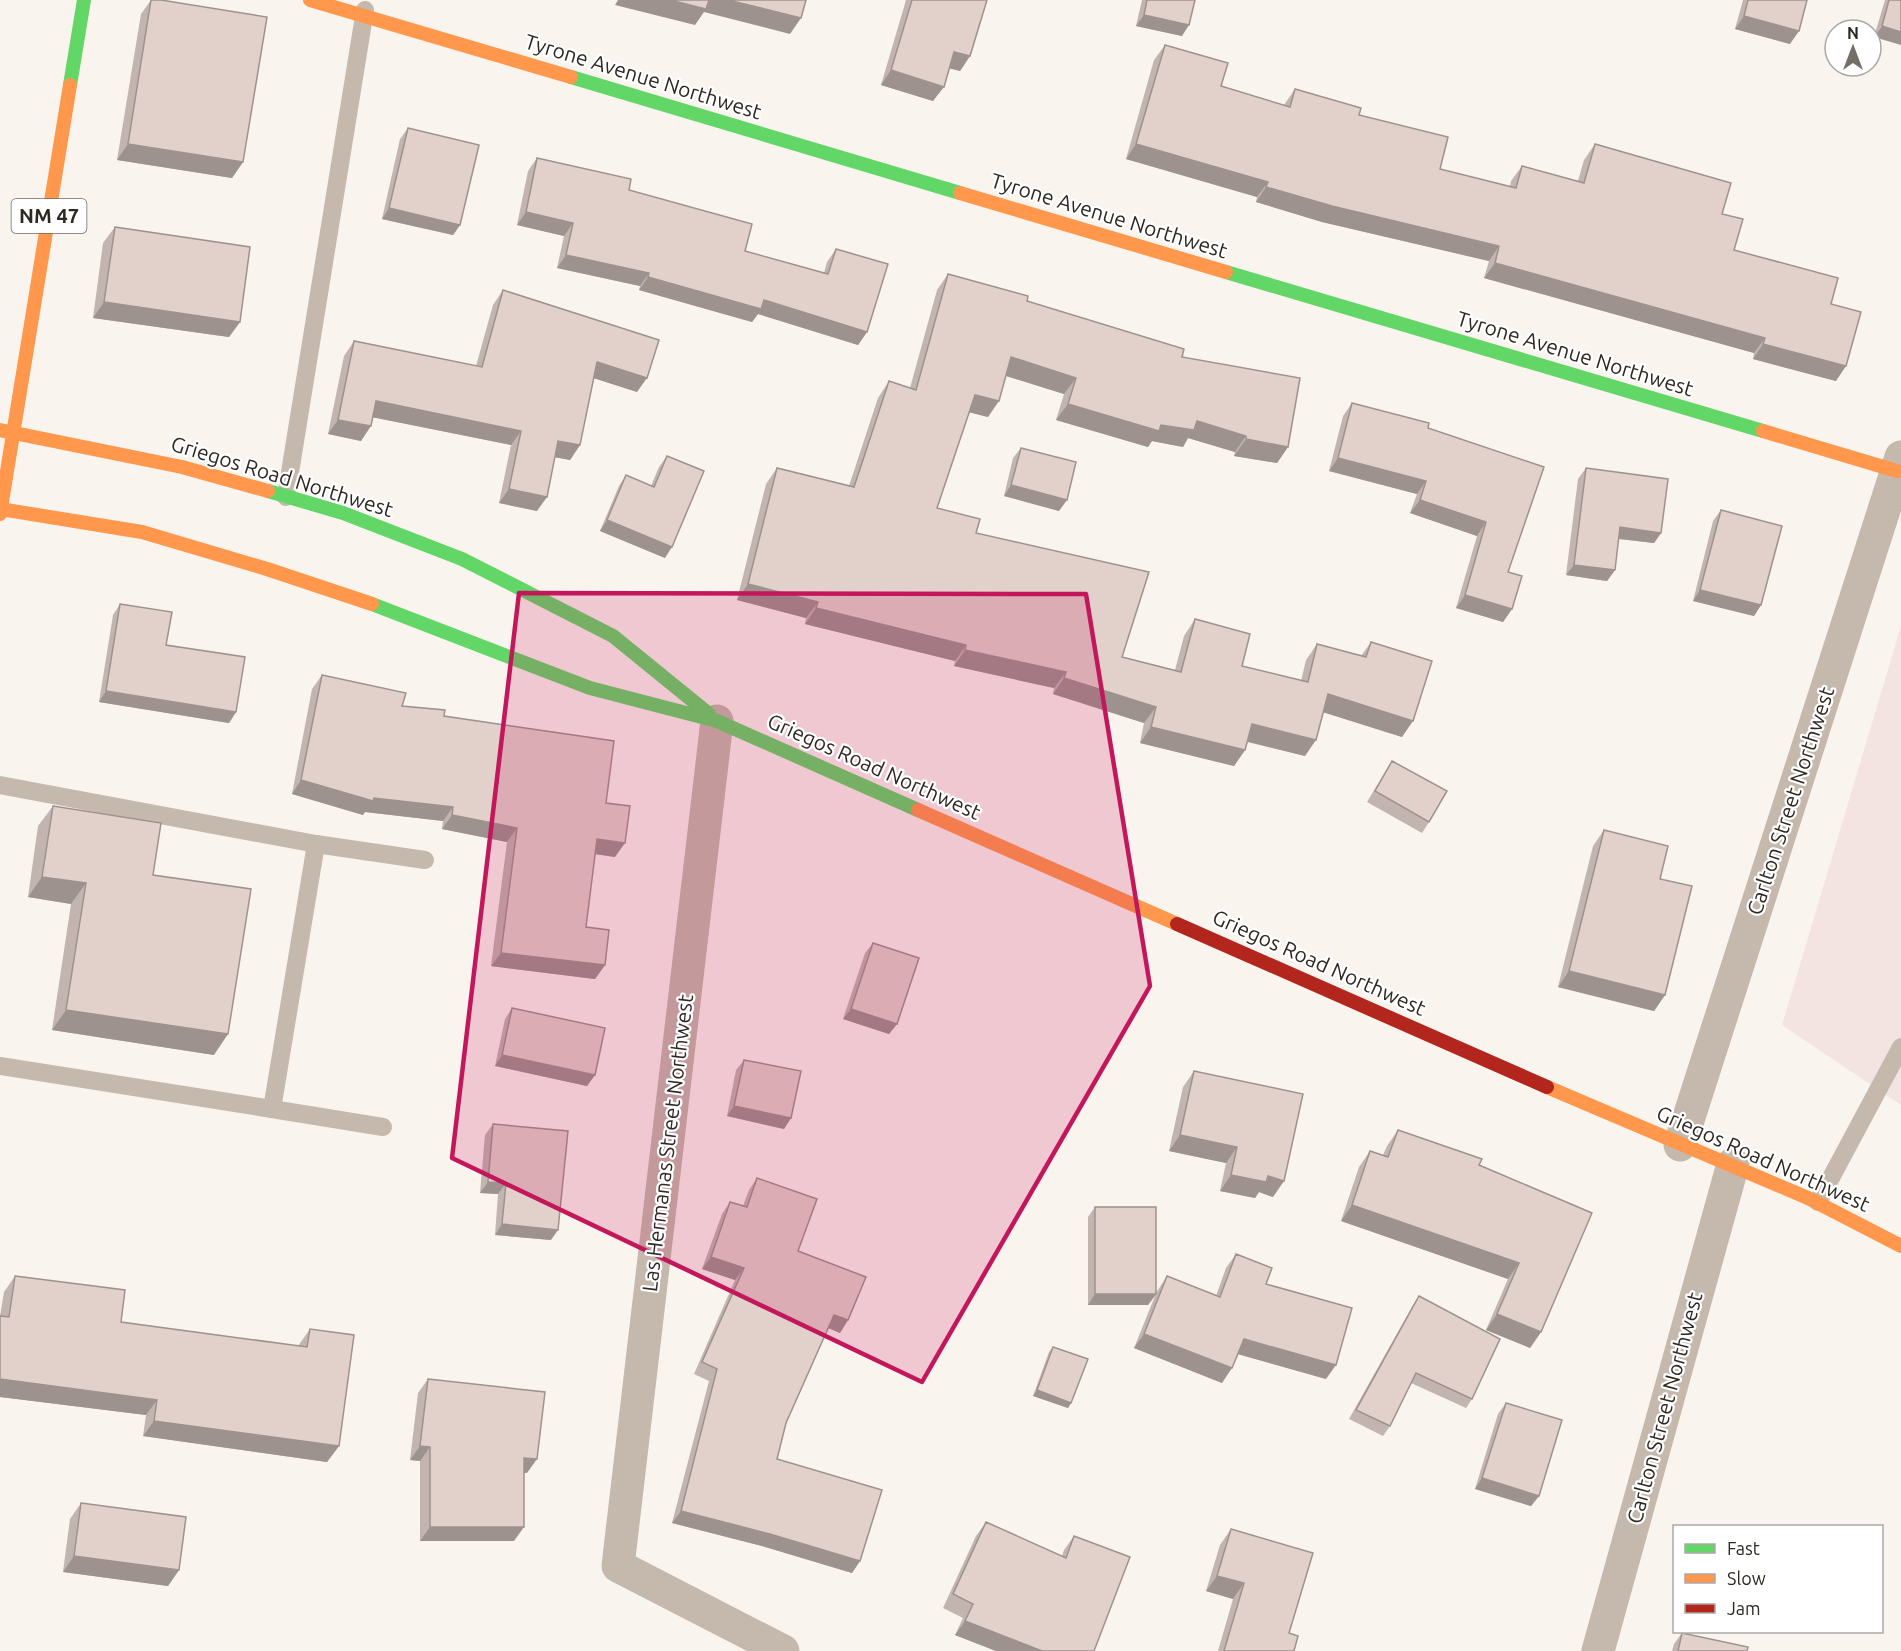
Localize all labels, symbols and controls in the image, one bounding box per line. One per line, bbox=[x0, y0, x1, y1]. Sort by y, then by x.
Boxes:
north arrow bbox=[1823, 18, 1883, 78]
text: N bbox=[1847, 24, 1859, 42]
street label: Tyrone Avenue Northwest bbox=[522, 29, 765, 124]
street label: Tyrone Avenue Northwest bbox=[988, 168, 1231, 263]
road number: NM 47 bbox=[11, 199, 86, 233]
street label: Tyrone Avenue Northwest bbox=[1454, 306, 1697, 401]
street label: Griegos Road Northwest bbox=[168, 431, 396, 521]
street label: Carlton Street Northwest bbox=[1742, 684, 1838, 918]
street label: Griegos Road Northwest bbox=[764, 708, 985, 824]
street label: Griegos Road Northwest bbox=[1209, 904, 1430, 1020]
street label: Las Hermanas Street Northwest bbox=[637, 993, 697, 1293]
street label: Griegos Road Northwest bbox=[1653, 1100, 1874, 1216]
street label: Carlton Street Northwest bbox=[1622, 1289, 1707, 1526]
legend bbox=[1673, 1525, 1883, 1633]
text: Fast bbox=[1727, 1538, 1760, 1558]
text: Slow bbox=[1727, 1568, 1766, 1588]
text: Jam bbox=[1727, 1598, 1761, 1618]

